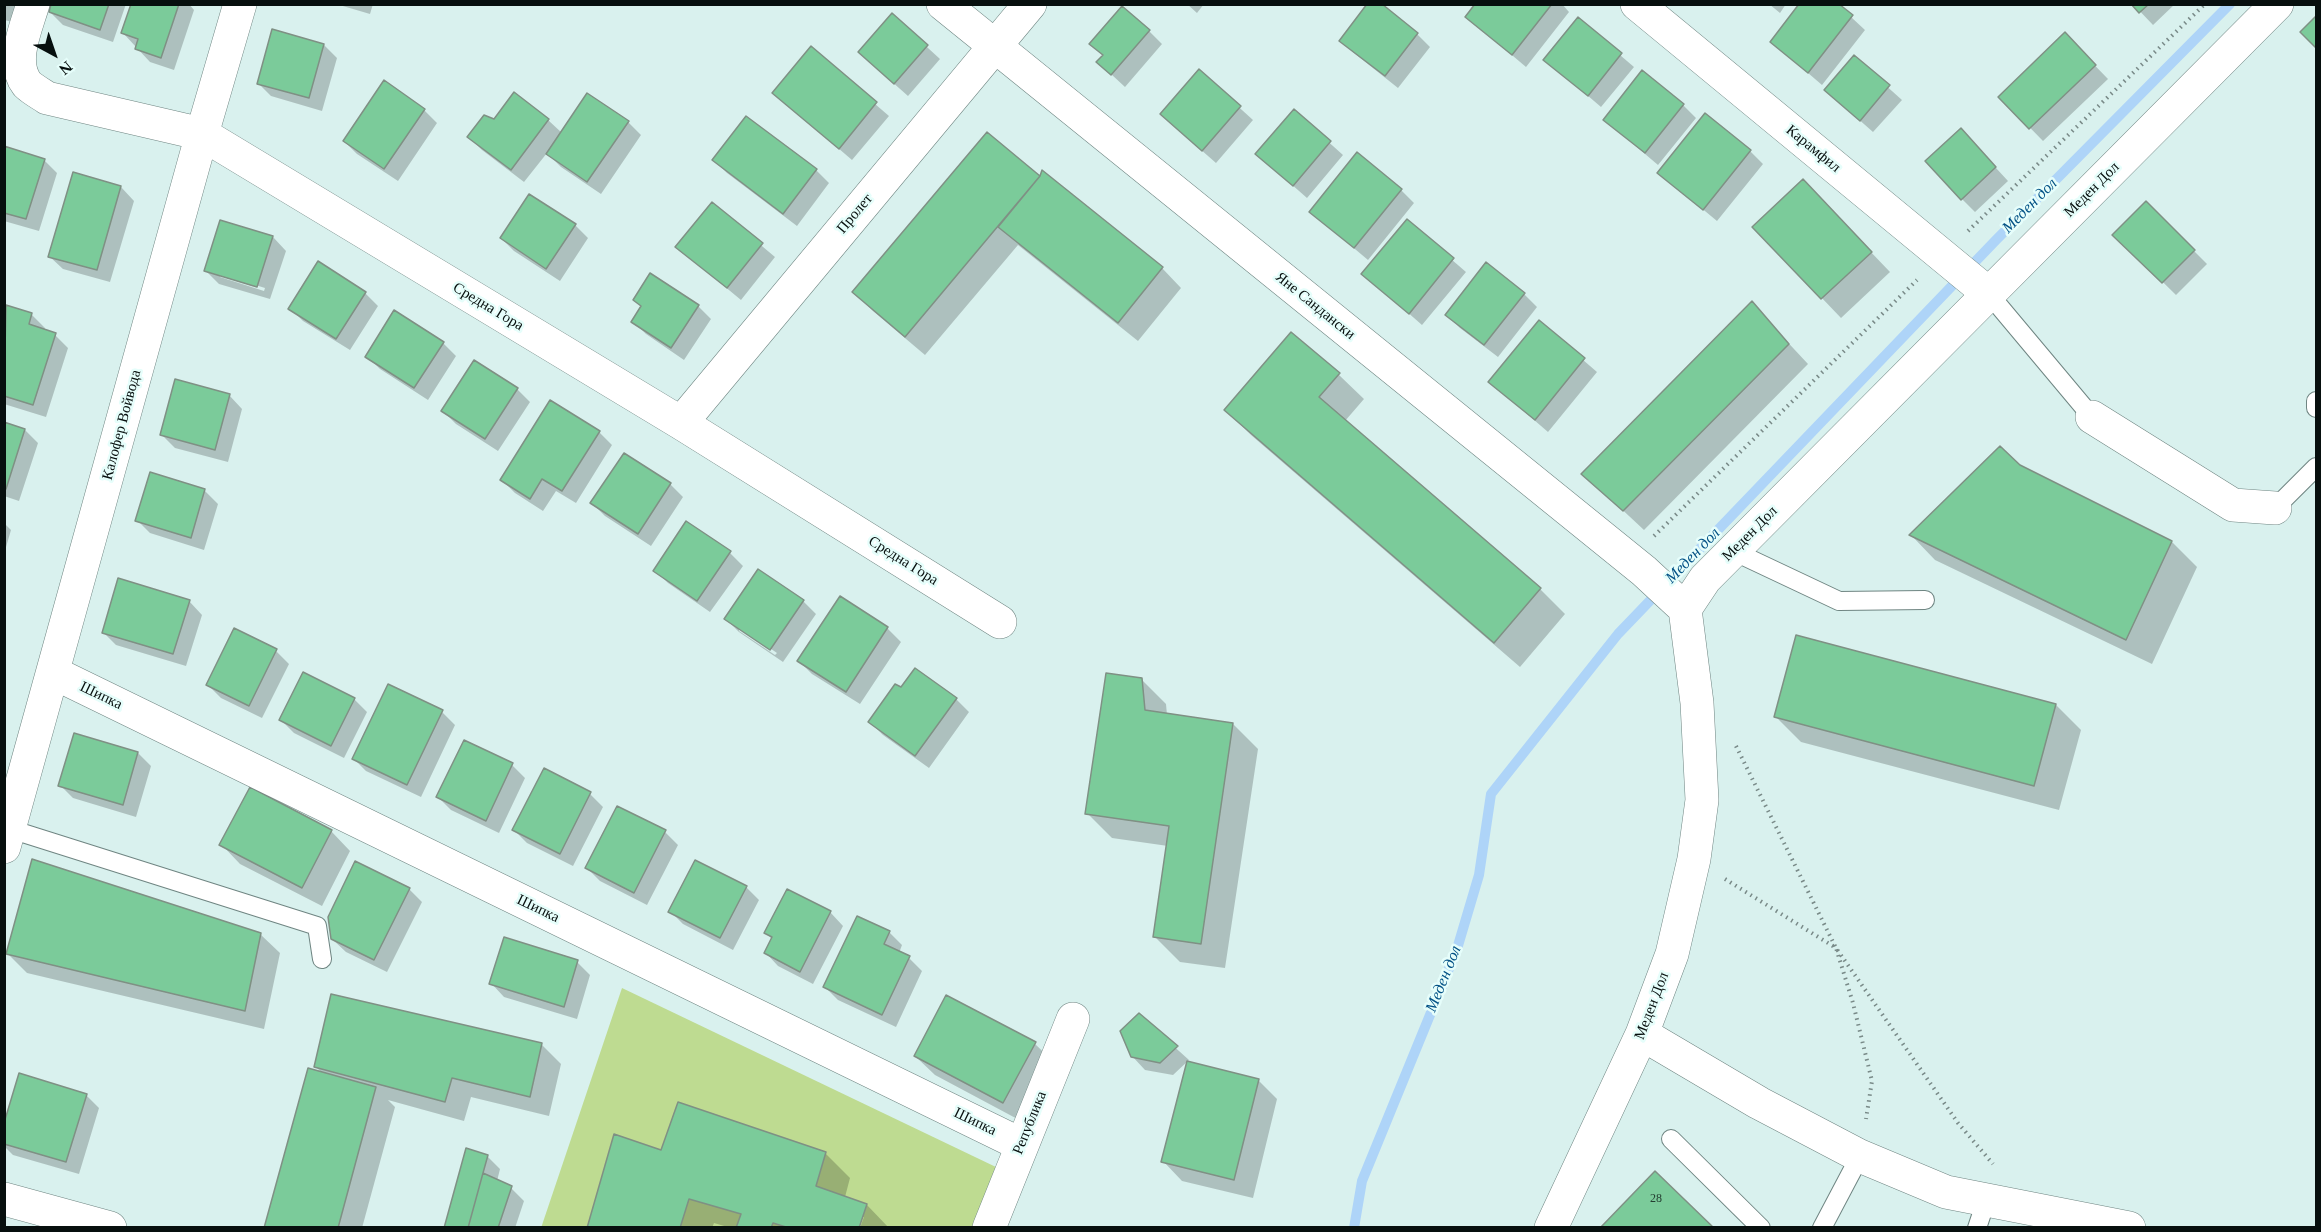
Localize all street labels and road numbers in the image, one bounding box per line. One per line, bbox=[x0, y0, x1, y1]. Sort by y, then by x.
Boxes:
street label: Карамфил bbox=[1782, 121, 1844, 177]
street label: Меден Дол bbox=[2061, 159, 2123, 221]
street label: Пролет bbox=[833, 190, 877, 238]
street label: Яне Сандански bbox=[1271, 268, 1359, 344]
street label: Средна Гора bbox=[449, 279, 527, 335]
street label: Калофер Войвода bbox=[99, 368, 145, 482]
street label: Меден Дол bbox=[1719, 503, 1781, 565]
street label: Средна Гора bbox=[865, 532, 941, 590]
street label: Шипка bbox=[77, 678, 125, 714]
street label: Шипка bbox=[514, 891, 562, 927]
street label: Меден Дол bbox=[1631, 970, 1673, 1042]
street label: Република bbox=[1009, 1089, 1051, 1157]
street label: Шипка bbox=[951, 1104, 999, 1140]

